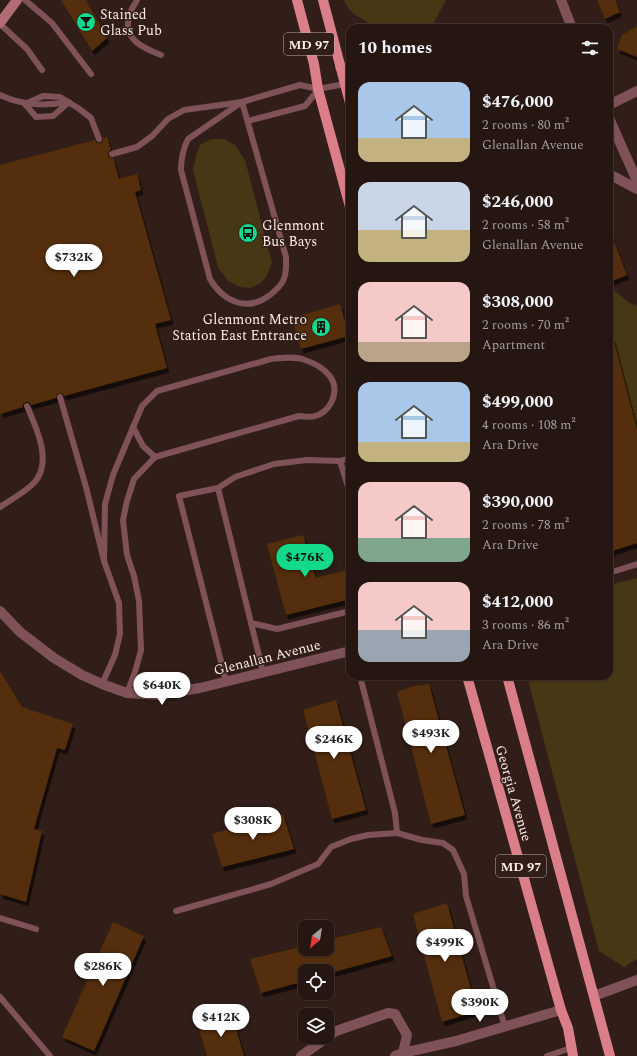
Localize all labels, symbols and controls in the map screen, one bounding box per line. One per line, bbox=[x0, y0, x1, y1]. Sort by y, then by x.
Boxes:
place label: Stained Glass Pub bbox=[100, 4, 162, 41]
bar icon: Stained Glass Pub bbox=[75, 11, 97, 33]
road number: MD 97 bbox=[284, 33, 334, 55]
text: 10 homes bbox=[358, 35, 432, 61]
icon: filters bbox=[579, 37, 601, 59]
text: $476,000 bbox=[482, 89, 553, 115]
icon: home bbox=[390, 98, 438, 146]
text: 2 rooms · 80 m² bbox=[482, 115, 569, 135]
text: Glenallan Avenue bbox=[482, 135, 584, 155]
text: $246,000 bbox=[482, 189, 553, 215]
icon: home bbox=[390, 198, 438, 246]
place label: Glenmont Bus Bays bbox=[262, 215, 325, 252]
text: 2 rooms · 58 m² bbox=[482, 215, 569, 235]
bus stop icon: Glenmont Bus Bays bbox=[237, 222, 259, 244]
text: Glenallan Avenue bbox=[482, 235, 584, 255]
pin: $732K bbox=[46, 244, 102, 278]
text: $732K bbox=[54, 247, 94, 267]
text: $308,000 bbox=[482, 289, 553, 315]
icon: home bbox=[390, 298, 438, 346]
place label: Glenmont Metro Station East Entrance bbox=[172, 309, 307, 346]
text: 2 rooms · 70 m² bbox=[482, 315, 569, 335]
building icon: Glenmont Metro Station East Entrance bbox=[310, 316, 332, 338]
text: Apartment bbox=[482, 335, 545, 355]
text: $499,000 bbox=[482, 389, 553, 415]
icon: home bbox=[390, 398, 438, 446]
text: 4 rooms · 108 m² bbox=[482, 415, 576, 435]
text: Ara Drive bbox=[482, 435, 539, 455]
text: $390,000 bbox=[482, 489, 553, 515]
icon: home bbox=[390, 498, 438, 546]
text: 2 rooms · 78 m² bbox=[482, 515, 569, 535]
text: Ara Drive bbox=[482, 535, 539, 555]
pin: $476K bbox=[277, 544, 333, 578]
text: $476K bbox=[285, 547, 325, 567]
text: $412,000 bbox=[482, 589, 553, 615]
icon: home bbox=[390, 598, 438, 646]
text: 3 rooms · 86 m² bbox=[482, 615, 569, 635]
street label: Glenallan Avenue bbox=[211, 634, 323, 681]
text: Ara Drive bbox=[482, 635, 539, 655]
pin: $640K bbox=[134, 672, 190, 706]
text: $640K bbox=[142, 675, 182, 695]
pin: $493K bbox=[403, 720, 459, 754]
text: $493K bbox=[411, 723, 451, 743]
pin: $246K bbox=[306, 726, 362, 760]
text: $246K bbox=[314, 729, 354, 749]
street label: Georgia Avenue bbox=[490, 743, 537, 844]
pin: $308K bbox=[225, 807, 281, 841]
text: $308K bbox=[233, 810, 273, 830]
road number: MD 97 bbox=[496, 855, 546, 877]
north arrow bbox=[298, 920, 334, 956]
map controls bbox=[298, 920, 334, 1044]
pin: $499K bbox=[417, 929, 473, 963]
text: $499K bbox=[425, 932, 465, 952]
pin: $286K bbox=[75, 953, 131, 987]
text: $286K bbox=[83, 956, 123, 976]
button: locate bbox=[298, 964, 334, 1000]
pin: $390K bbox=[452, 989, 508, 1023]
text: $390K bbox=[460, 992, 500, 1012]
pin: $412K bbox=[193, 1004, 249, 1038]
text: $412K bbox=[201, 1007, 241, 1027]
button: layers bbox=[298, 1008, 334, 1044]

